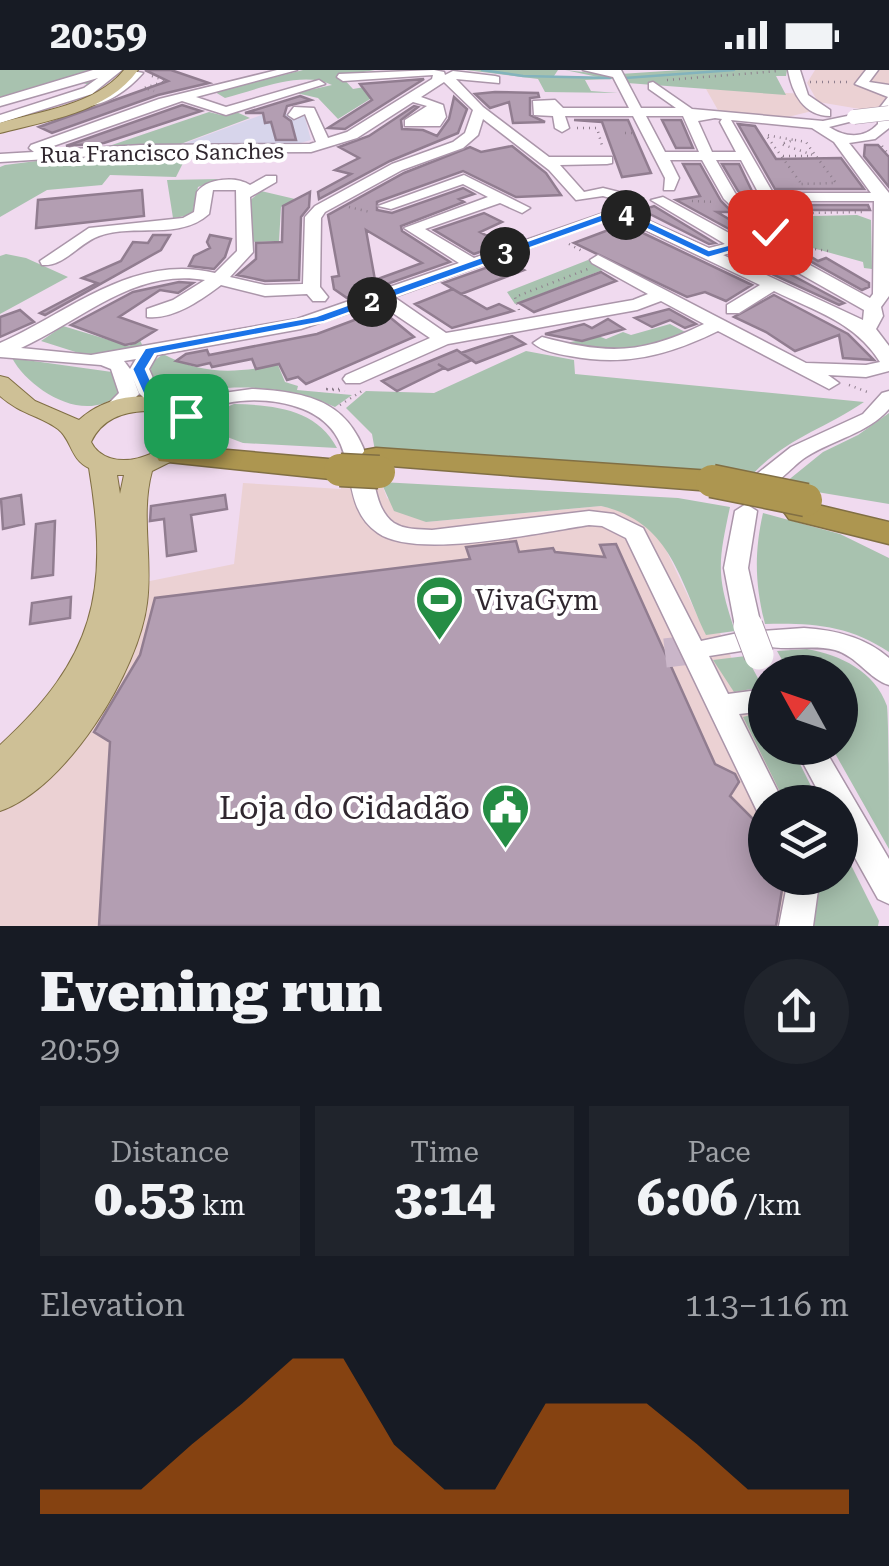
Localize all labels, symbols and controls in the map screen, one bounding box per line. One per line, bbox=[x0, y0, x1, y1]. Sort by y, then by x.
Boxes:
text: 20:59 bbox=[50, 13, 147, 57]
street label: Rua Francisco Sanches bbox=[40, 138, 284, 168]
pin: 4 bbox=[601, 190, 651, 240]
pin bbox=[728, 190, 813, 275]
text: 4 bbox=[618, 198, 634, 231]
icon: check bbox=[743, 205, 798, 260]
pin: 3 bbox=[480, 227, 530, 277]
text: 3 bbox=[497, 235, 513, 268]
pin: 2 bbox=[347, 277, 397, 327]
text: 2 bbox=[364, 285, 380, 318]
pin bbox=[144, 374, 229, 459]
icon: arrive bbox=[159, 389, 214, 444]
sports icon: VivaGym bbox=[414, 574, 466, 642]
place label: VivaGym bbox=[475, 584, 599, 617]
north arrow bbox=[748, 655, 858, 765]
map controls bbox=[748, 655, 858, 895]
public building icon: Loja do Cidadão bbox=[479, 782, 531, 850]
button: layers bbox=[748, 785, 858, 895]
place label: Loja do Cidadão bbox=[219, 789, 470, 827]
button: share bbox=[744, 959, 849, 1064]
text: Evening run bbox=[40, 960, 382, 1024]
text: 20:59 bbox=[40, 1030, 120, 1068]
text: Distance bbox=[111, 1136, 229, 1169]
text: Time bbox=[410, 1136, 479, 1169]
text: Pace bbox=[688, 1136, 751, 1169]
text: 0.53 bbox=[94, 1169, 195, 1227]
text: 3:14 bbox=[394, 1169, 495, 1227]
text: 6:06 bbox=[637, 1169, 738, 1227]
text: km bbox=[195, 1189, 245, 1222]
text: /km bbox=[738, 1189, 801, 1222]
text: Elevation bbox=[40, 1286, 185, 1324]
text: 113–116 m bbox=[685, 1286, 849, 1324]

